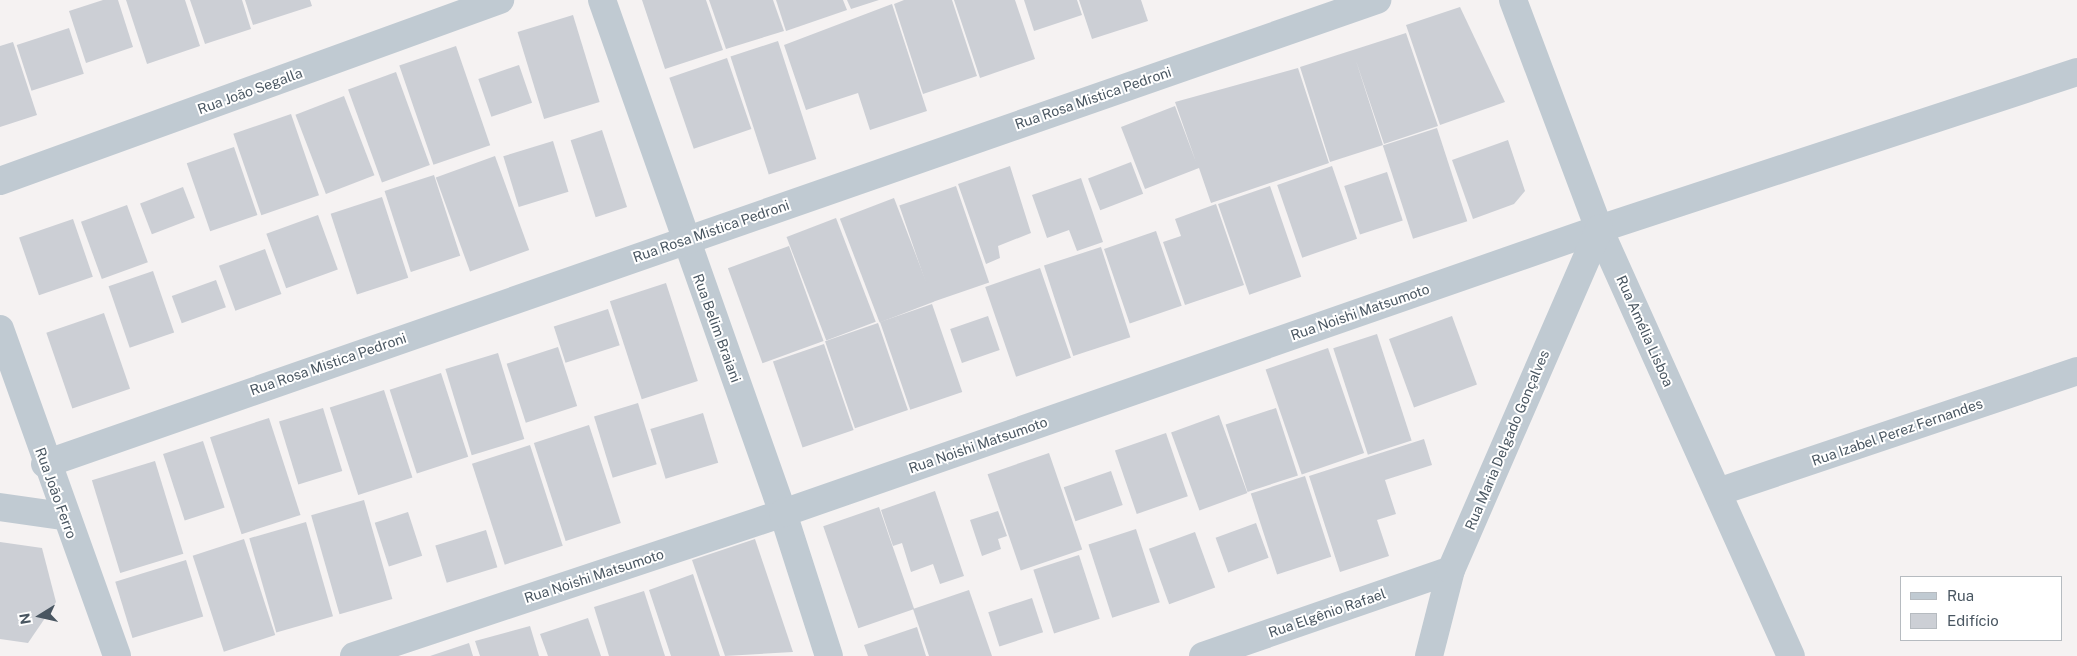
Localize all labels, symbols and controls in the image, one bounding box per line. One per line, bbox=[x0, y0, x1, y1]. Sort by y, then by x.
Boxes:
street label: Rua Rosa Mistica Pedroni bbox=[1013, 63, 1173, 133]
street label: Rua João Segalla bbox=[195, 64, 305, 118]
street label: Rua Rosa Mistica Pedroni bbox=[631, 196, 791, 266]
street label: Rua Belim Braiani bbox=[690, 271, 744, 385]
street label: Rua Amélia Lisboa bbox=[1613, 273, 1677, 389]
street label: Rua Noishi Matsumoto bbox=[1288, 280, 1432, 344]
street label: Rua Rosa Mistica Pedroni bbox=[248, 329, 408, 399]
street label: Rua Maria Delgado Gonçalves bbox=[1461, 347, 1553, 533]
street label: Rua Izabel Perez Fernandes bbox=[1809, 395, 1985, 469]
street label: Rua Noishi Matsumoto bbox=[906, 413, 1050, 477]
street label: Rua João Ferro bbox=[32, 445, 80, 541]
street label: Rua Noishi Matsumoto bbox=[522, 545, 666, 607]
legend bbox=[1900, 576, 2062, 641]
street label: Rua Elgênio Rafael bbox=[1266, 585, 1388, 641]
text: Rua bbox=[1947, 587, 1974, 604]
north arrow bbox=[15, 591, 65, 641]
text: N bbox=[16, 612, 34, 625]
text: Edifício bbox=[1947, 612, 1999, 629]

